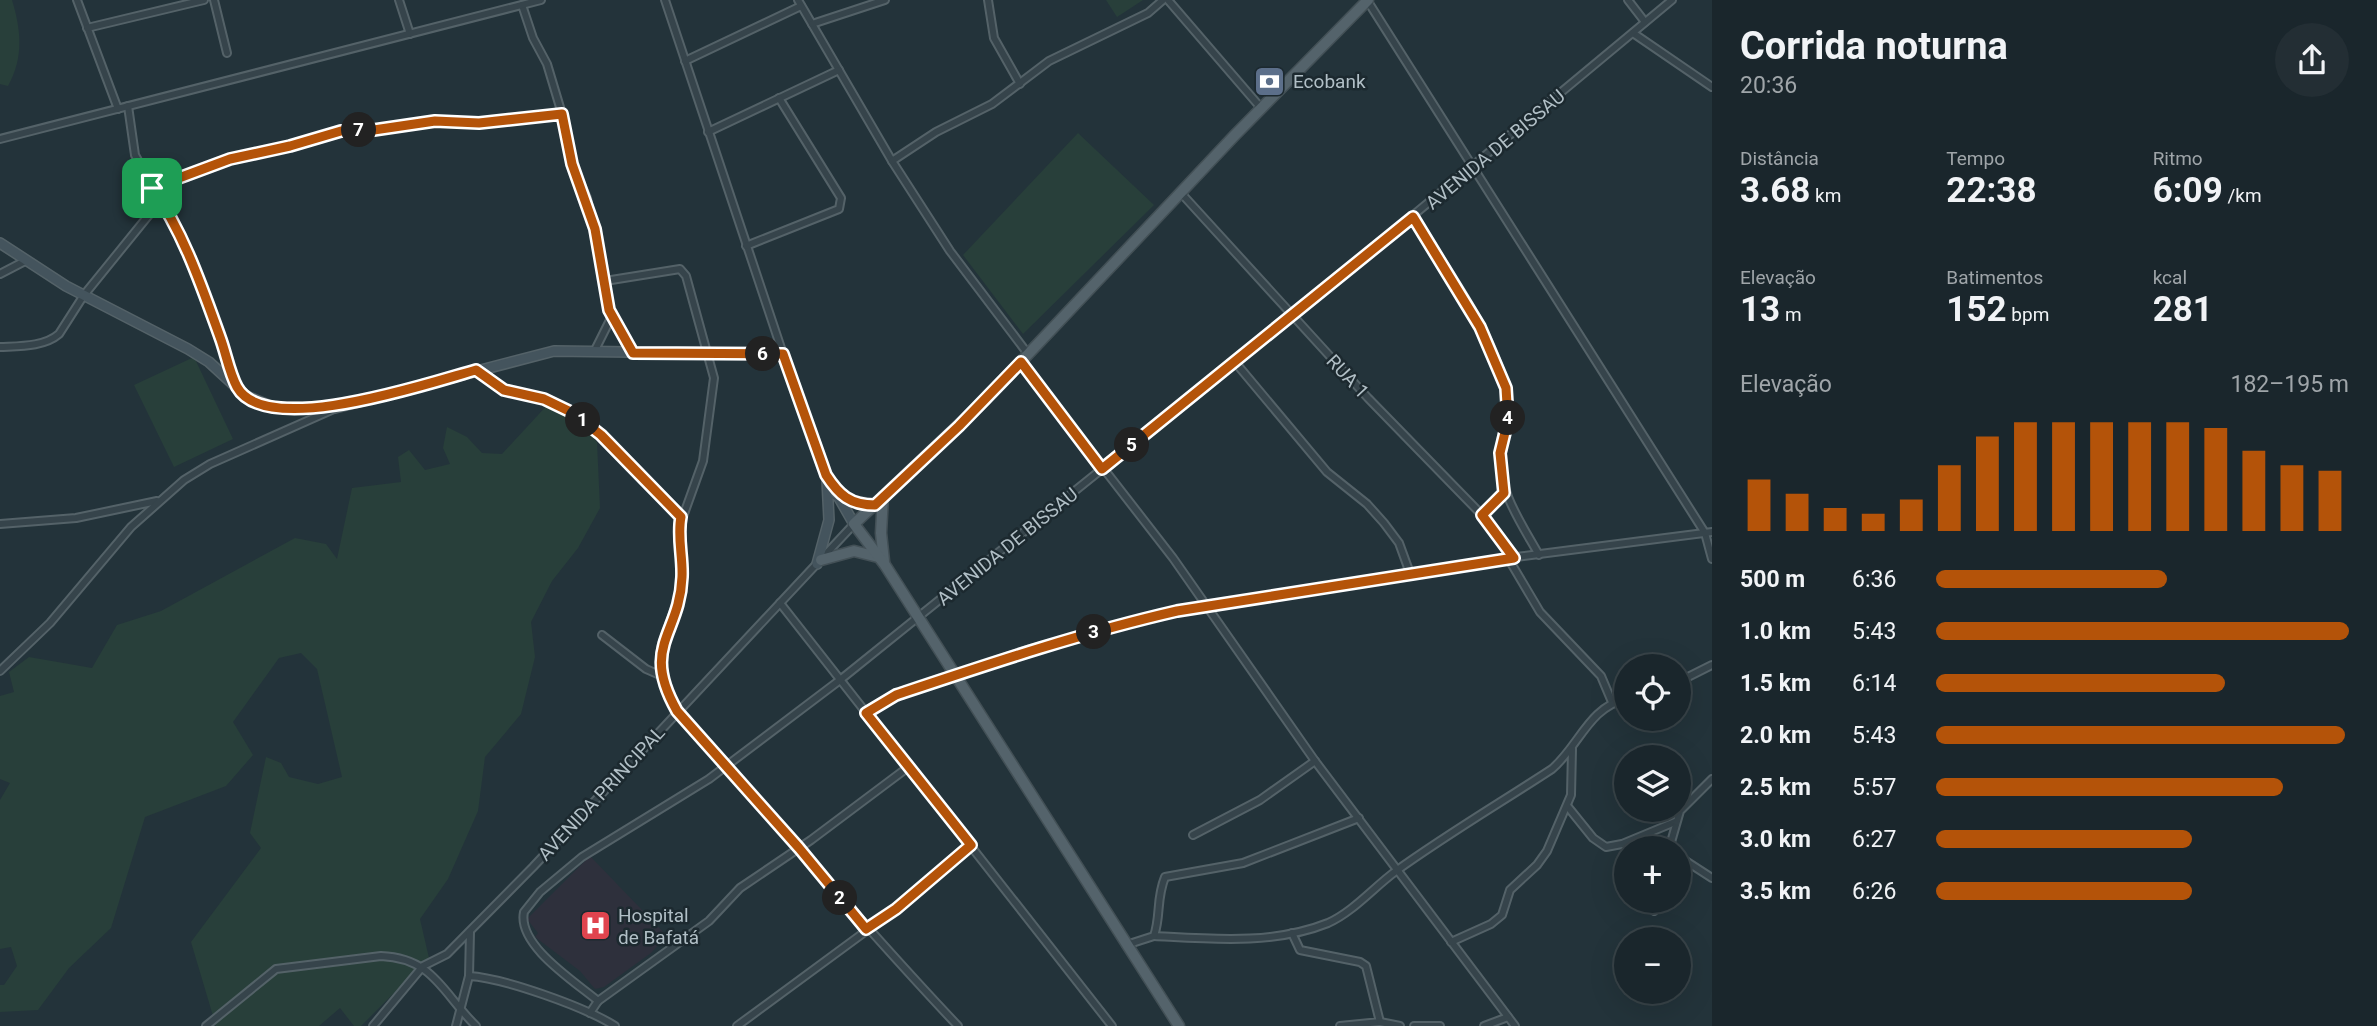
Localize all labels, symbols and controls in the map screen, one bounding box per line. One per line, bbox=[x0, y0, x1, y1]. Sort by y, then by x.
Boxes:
button: share bbox=[2275, 23, 2349, 97]
text: Corrida noturna bbox=[1740, 24, 2008, 68]
bank icon: Ecobank bbox=[1253, 64, 1287, 98]
place label: Ecobank bbox=[1293, 70, 1366, 93]
text: 20:36 bbox=[1740, 72, 1797, 99]
street label: AVENIDA DE BISSAU bbox=[1421, 84, 1570, 214]
pin: 7 bbox=[342, 113, 376, 148]
text: 7 bbox=[353, 118, 364, 141]
text: Distância bbox=[1740, 147, 1819, 170]
text: Tempo bbox=[1946, 147, 2005, 170]
text: Ritmo bbox=[2153, 147, 2203, 170]
pin bbox=[122, 158, 182, 218]
icon: arrive bbox=[133, 169, 171, 207]
text: 3.68 bbox=[1740, 170, 1810, 211]
text: 22:38 bbox=[1946, 170, 2037, 211]
text: 6:09 bbox=[2153, 170, 2223, 211]
text: km bbox=[1810, 184, 1841, 207]
text: /km bbox=[2223, 184, 2262, 207]
text: Elevação bbox=[1740, 266, 1816, 289]
text: Batimentos bbox=[1946, 266, 2043, 289]
text: kcal bbox=[2153, 266, 2187, 289]
text: 13 bbox=[1740, 289, 1780, 330]
text: 152 bbox=[1946, 289, 2007, 330]
text: 281 bbox=[2153, 289, 2213, 330]
text: m bbox=[1780, 303, 1802, 326]
text: bpm bbox=[2007, 303, 2049, 326]
pin: 6 bbox=[746, 336, 780, 372]
text: 6 bbox=[757, 342, 768, 365]
street label: RUA 1 bbox=[1322, 350, 1374, 403]
text: Elevação bbox=[1740, 371, 1832, 398]
text: 182–195 m bbox=[2230, 371, 2349, 398]
pin: 4 bbox=[1490, 400, 1526, 436]
pin: 1 bbox=[566, 402, 600, 438]
text: 4 bbox=[1502, 406, 1513, 429]
text: 1 bbox=[577, 408, 588, 431]
pin: 5 bbox=[1114, 428, 1150, 462]
text: 5 bbox=[1126, 433, 1137, 456]
street label: AVENIDA DE BISSAU bbox=[932, 482, 1082, 610]
text: 500 m bbox=[1740, 566, 1805, 593]
text: 6:36 bbox=[1852, 566, 1896, 593]
pin: 3 bbox=[1076, 614, 1112, 650]
text: 1.0 km bbox=[1740, 618, 1811, 645]
text: 5:43 bbox=[1852, 618, 1896, 645]
text: 3 bbox=[1088, 620, 1099, 643]
map controls bbox=[1614, 654, 1691, 1004]
button: locate bbox=[1614, 654, 1691, 731]
text: 1.5 km bbox=[1740, 670, 1811, 697]
text: 6:14 bbox=[1852, 670, 1896, 697]
street label: AVENIDA PRINCIPAL bbox=[533, 721, 670, 865]
text: 2.0 km bbox=[1740, 722, 1811, 749]
text: 5:43 bbox=[1852, 722, 1896, 749]
button: layers bbox=[1614, 745, 1691, 822]
text: 2.5 km bbox=[1740, 774, 1811, 801]
text: 5:57 bbox=[1852, 774, 1896, 801]
text: 3.0 km bbox=[1740, 826, 1811, 853]
text: 6:27 bbox=[1852, 826, 1896, 853]
button: + bbox=[1614, 836, 1691, 913]
text: 3.5 km bbox=[1740, 878, 1811, 905]
text: 6:26 bbox=[1852, 878, 1896, 905]
pin: 2 bbox=[822, 880, 858, 916]
text: 2 bbox=[834, 886, 845, 909]
place label: Hospital de Bafatá bbox=[618, 904, 699, 949]
hospital icon: Hospital de Bafatá bbox=[578, 909, 612, 943]
button: − bbox=[1614, 927, 1691, 1004]

